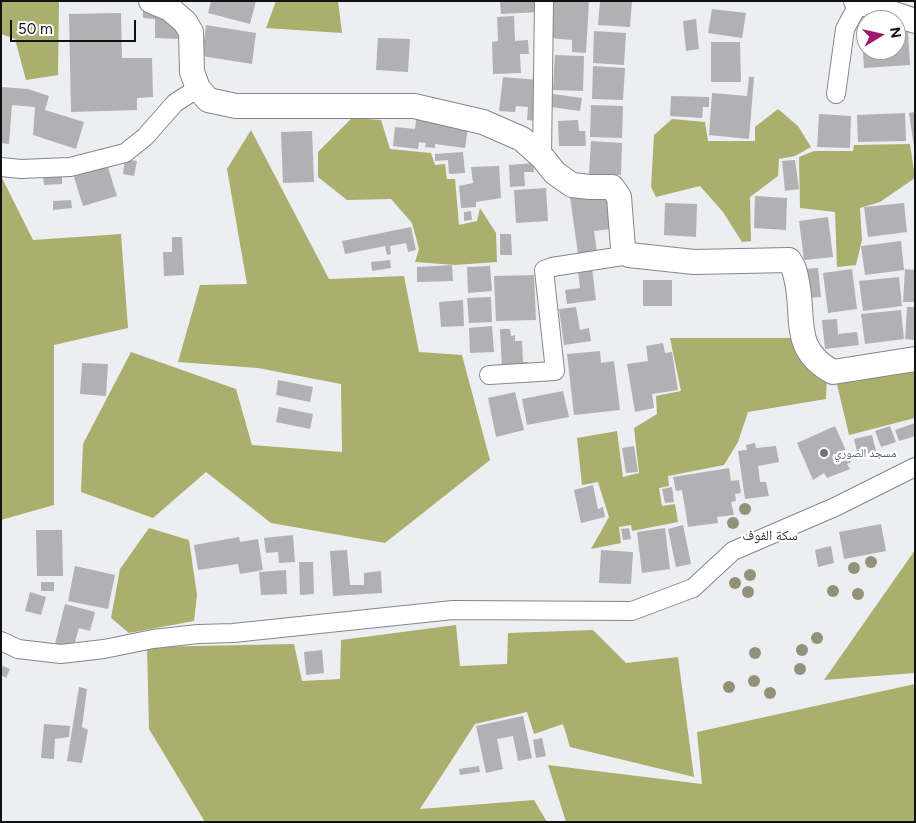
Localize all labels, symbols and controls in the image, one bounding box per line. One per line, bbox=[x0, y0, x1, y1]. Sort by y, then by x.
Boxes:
scale bar bbox=[12, 10, 139, 42]
north arrow bbox=[856, 10, 906, 60]
text: 50 m bbox=[18, 20, 53, 38]
text: N bbox=[886, 26, 905, 39]
place label: مسجد الصوري bbox=[834, 446, 896, 460]
marker: مسجد الصوري bbox=[818, 447, 830, 459]
district label: سكة الفوف bbox=[742, 528, 798, 544]

